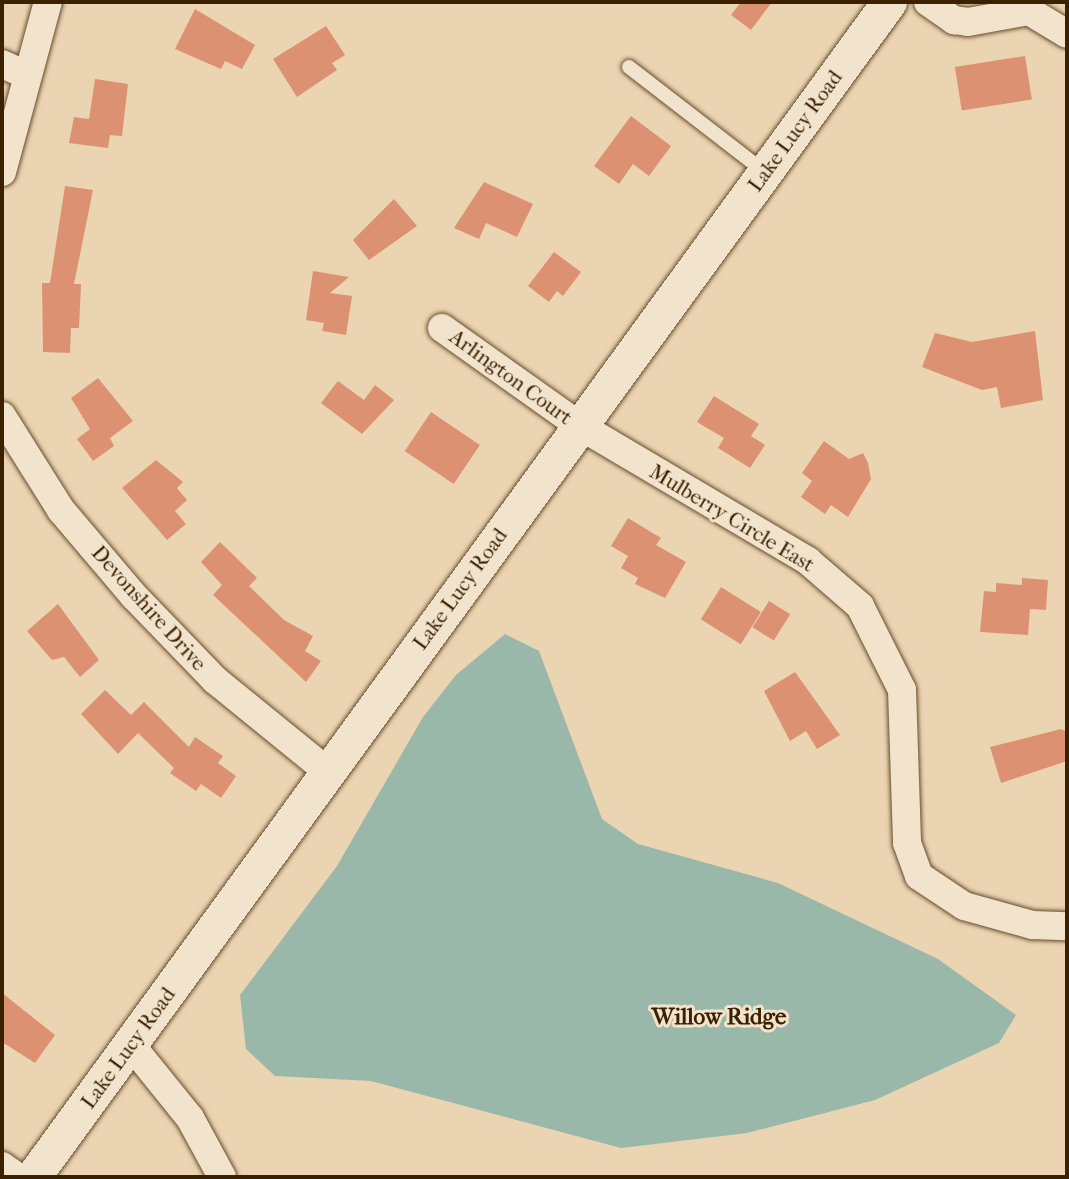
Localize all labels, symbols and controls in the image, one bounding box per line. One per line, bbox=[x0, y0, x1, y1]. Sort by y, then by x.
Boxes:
street label: Lake Lucy Road bbox=[743, 65, 847, 197]
street label: Arlington Court bbox=[445, 324, 577, 430]
street label: Mulberry Circle East bbox=[645, 459, 819, 577]
street label: Lake Lucy Road bbox=[408, 523, 512, 655]
street label: Devonshire Drive bbox=[86, 540, 212, 676]
street label: Lake Lucy Road bbox=[76, 982, 180, 1114]
district label: Willow Ridge bbox=[652, 1003, 786, 1031]

